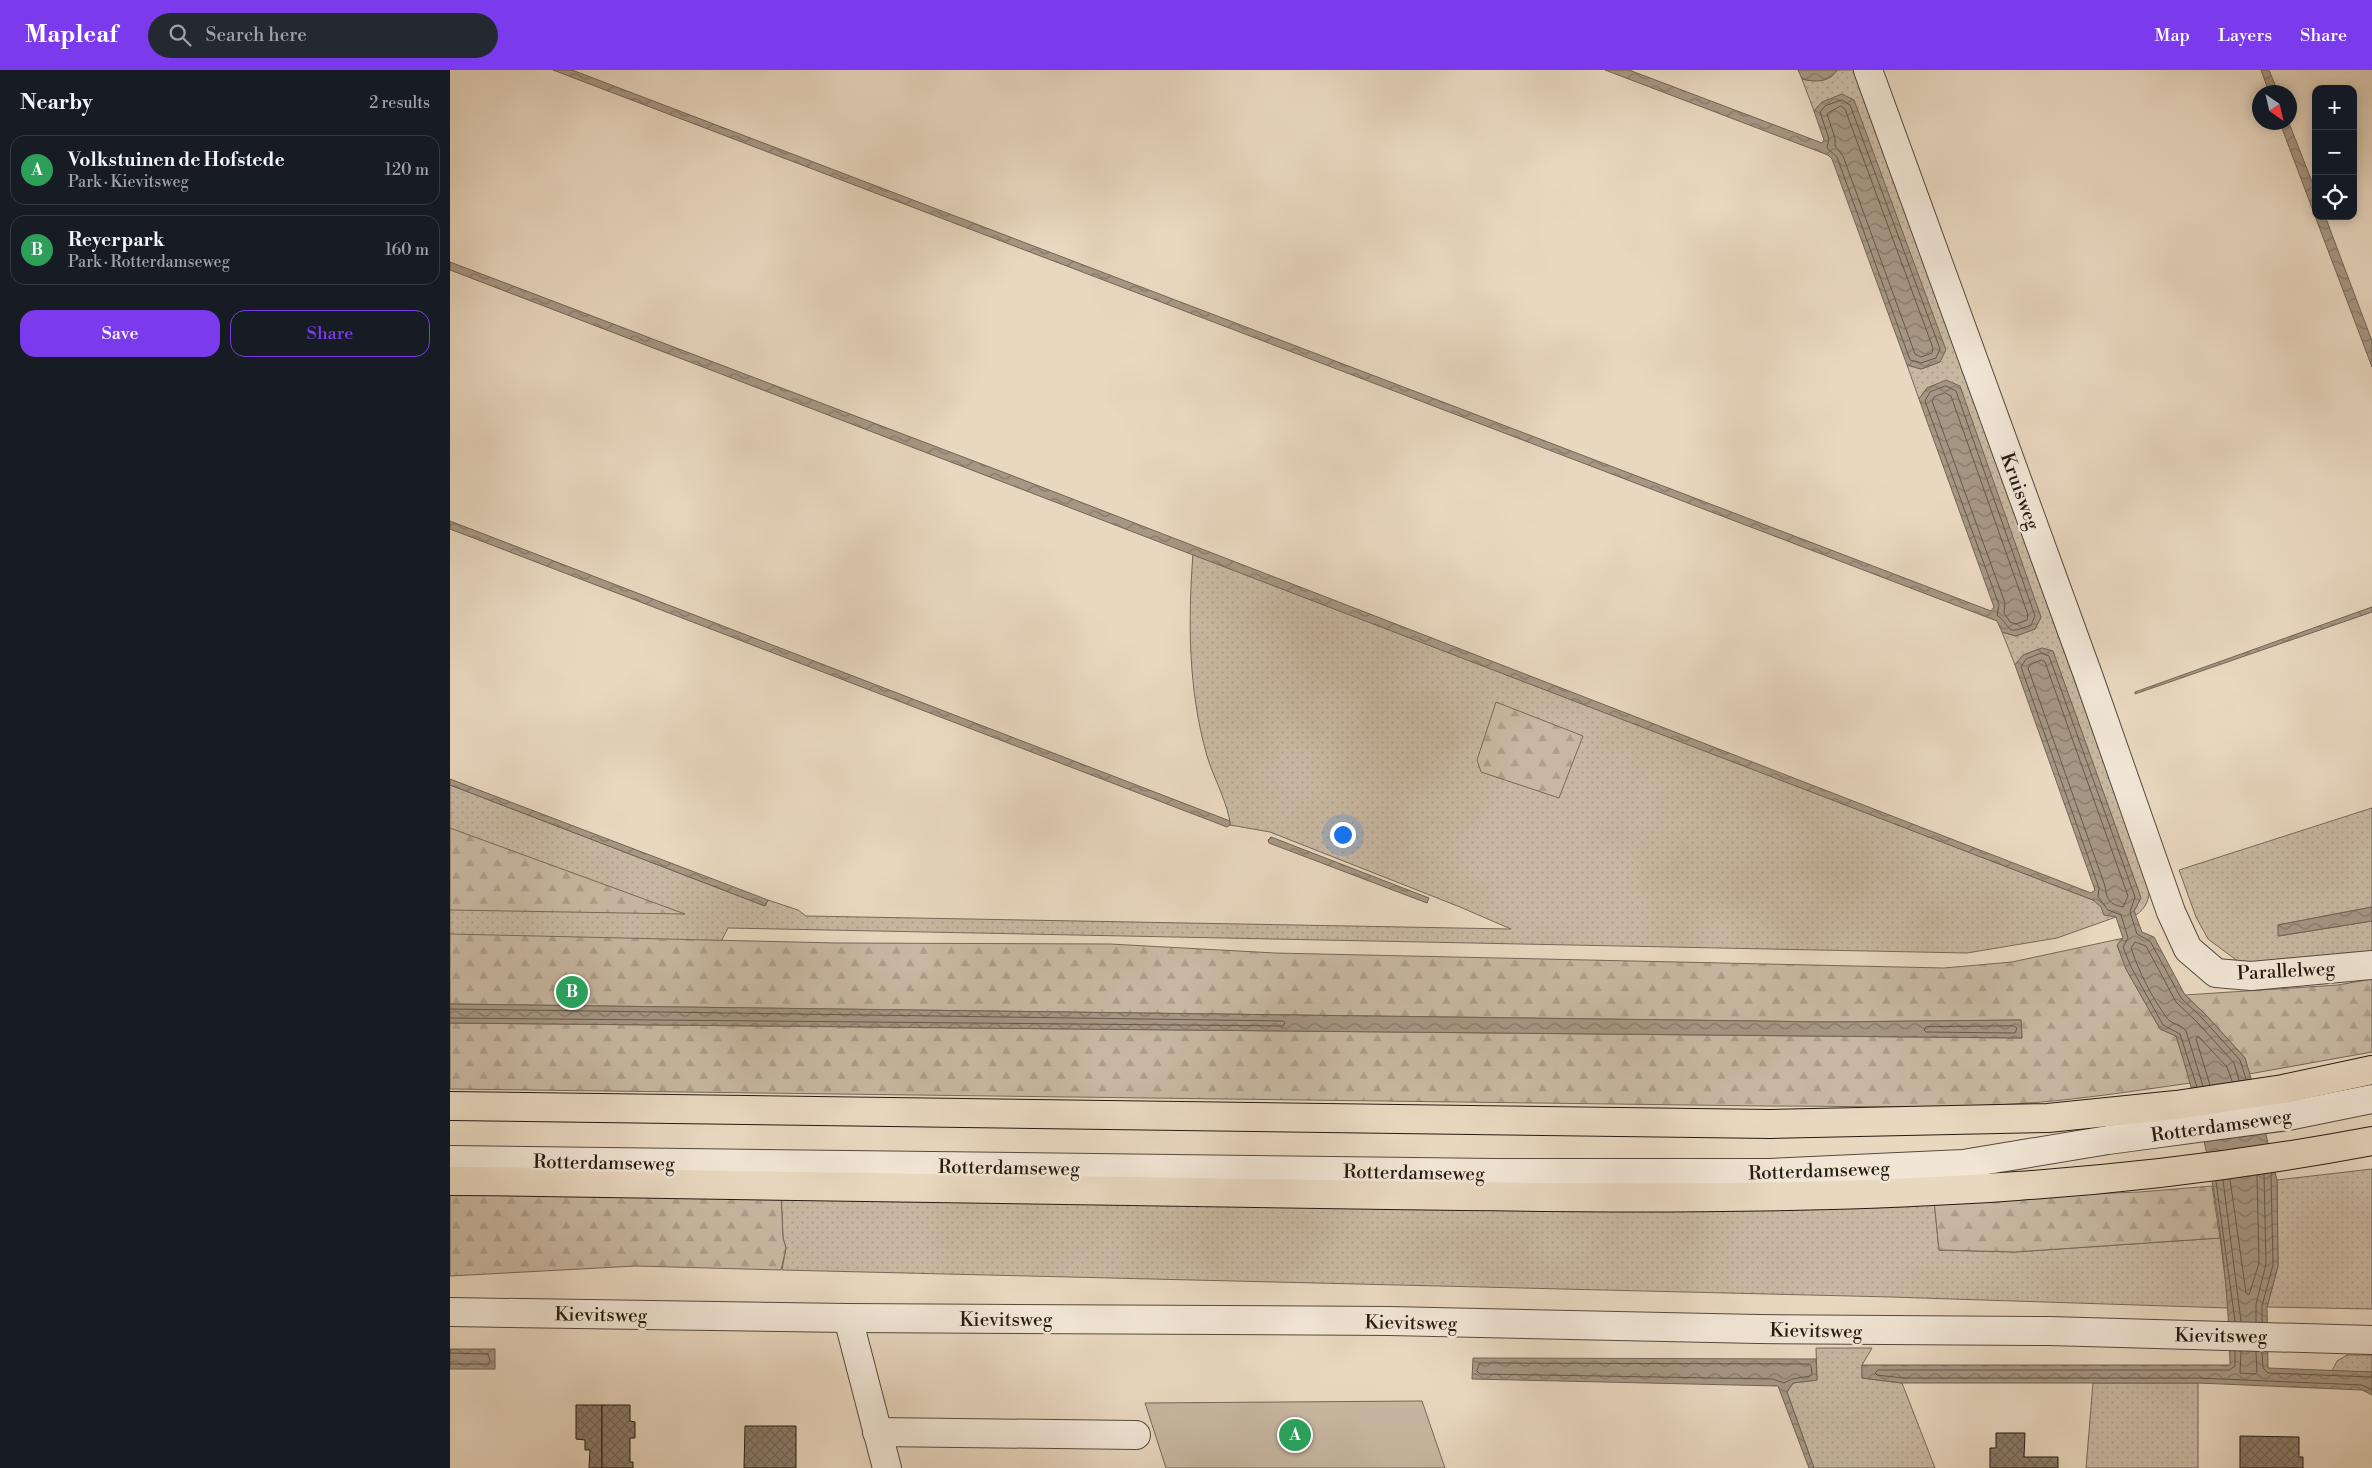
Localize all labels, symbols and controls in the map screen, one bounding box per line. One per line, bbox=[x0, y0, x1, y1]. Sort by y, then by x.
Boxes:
search box bbox=[148, 13, 498, 58]
text: Mapleaf bbox=[25, 20, 118, 50]
icon: search bbox=[166, 21, 194, 49]
text: Search here bbox=[206, 23, 307, 47]
text: Map bbox=[2155, 24, 2190, 47]
text: Layers bbox=[2218, 24, 2272, 47]
text: Share bbox=[2300, 24, 2347, 47]
north arrow bbox=[2252, 85, 2297, 130]
map controls bbox=[2312, 85, 2357, 220]
button: + bbox=[2312, 85, 2357, 130]
text: Nearby bbox=[20, 90, 93, 116]
text: 2 results bbox=[369, 93, 430, 113]
button: − bbox=[2312, 130, 2357, 175]
text: Volkstuinen de Hofstede bbox=[68, 148, 285, 172]
text: A bbox=[31, 160, 43, 180]
text: 120 m bbox=[385, 160, 429, 180]
text: Park · Kievitsweg bbox=[68, 172, 189, 192]
button: locate bbox=[2312, 175, 2357, 220]
text: Reyerpark bbox=[68, 228, 165, 252]
text: B bbox=[31, 240, 43, 260]
text: 160 m bbox=[385, 240, 429, 260]
text: Park · Rotterdamseweg bbox=[68, 252, 230, 272]
button: Save bbox=[20, 310, 220, 357]
button: Share bbox=[230, 310, 430, 357]
street label: Kruisweg bbox=[1995, 449, 2045, 534]
your location bbox=[1330, 822, 1356, 848]
street label: Parallelweg bbox=[2236, 956, 2336, 986]
pin: B bbox=[556, 973, 588, 1011]
street label: Rotterdamseweg bbox=[2149, 1104, 2293, 1148]
street label: Rotterdamseweg bbox=[533, 1150, 675, 1176]
street label: Rotterdamseweg bbox=[938, 1155, 1080, 1181]
street label: Rotterdamseweg bbox=[1748, 1157, 1890, 1185]
street label: Rotterdamseweg bbox=[1343, 1160, 1485, 1186]
street label: Kievitsweg bbox=[554, 1302, 648, 1328]
street label: Kievitsweg bbox=[960, 1308, 1053, 1332]
street label: Kievitsweg bbox=[1364, 1310, 1458, 1336]
street label: Kievitsweg bbox=[1769, 1318, 1863, 1344]
street label: Kievitsweg bbox=[2174, 1323, 2268, 1349]
pin: A bbox=[1279, 1416, 1311, 1454]

